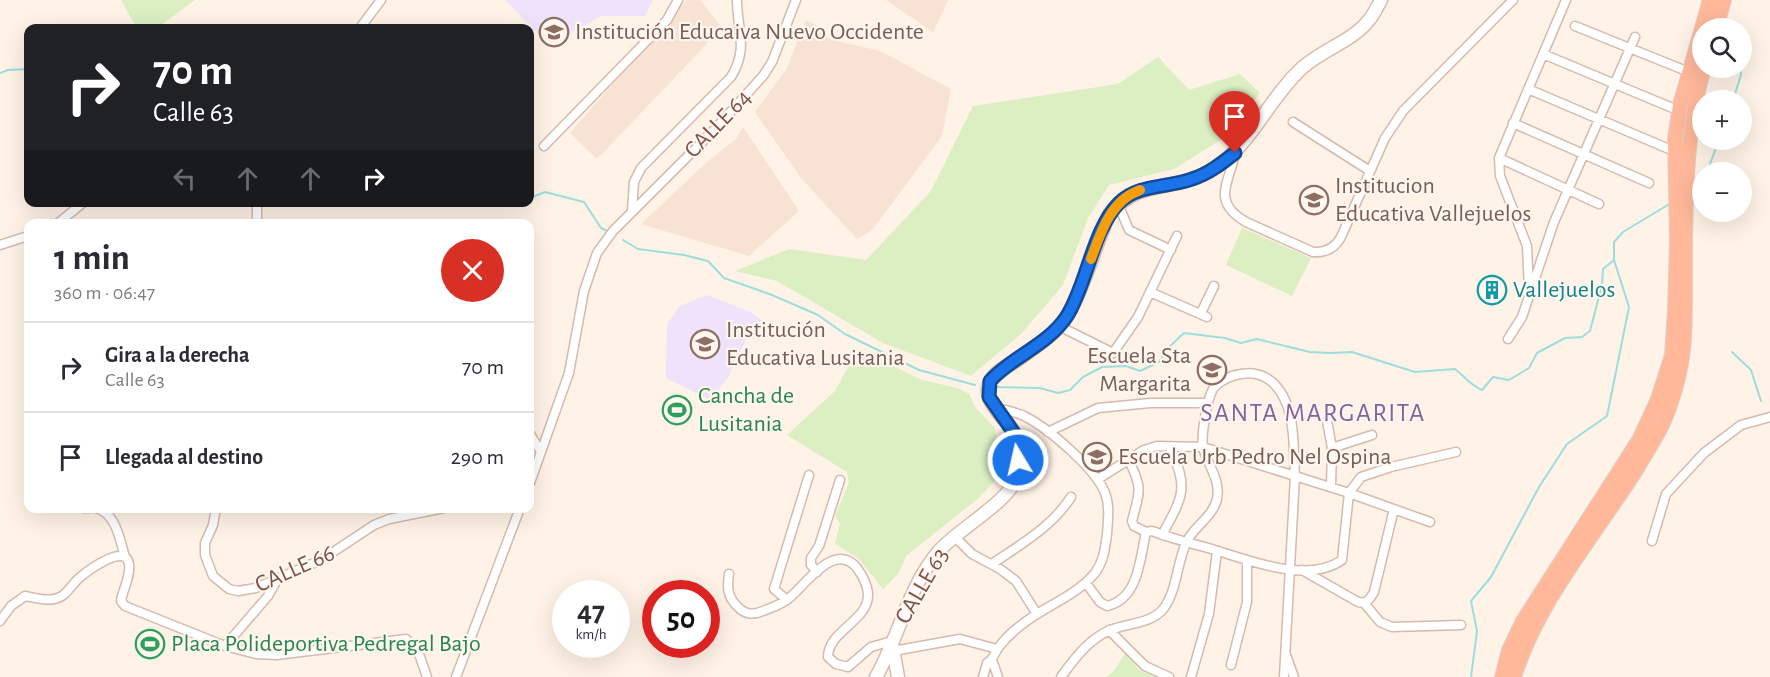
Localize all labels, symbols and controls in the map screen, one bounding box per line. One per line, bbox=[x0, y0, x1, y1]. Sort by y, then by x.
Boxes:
school or university icon: Institución Educaiva Nuevo Occidente bbox=[538, 16, 570, 48]
map controls bbox=[1692, 18, 1752, 222]
button: search bbox=[1692, 18, 1752, 78]
place label: Institución Educaiva Nuevo Occidente bbox=[575, 20, 924, 44]
icon: right bbox=[54, 48, 132, 126]
text: 70 m bbox=[153, 50, 233, 92]
street label: CALLE 64 bbox=[680, 85, 756, 163]
button: + bbox=[1692, 90, 1752, 150]
pin bbox=[1209, 91, 1260, 153]
text: Calle 63 bbox=[153, 99, 234, 126]
icon: arrive bbox=[1218, 100, 1251, 133]
icon: left bbox=[168, 162, 201, 195]
icon: ahead bbox=[231, 162, 264, 195]
icon: ahead bbox=[294, 162, 327, 195]
icon: right bbox=[357, 162, 390, 195]
button: − bbox=[1692, 162, 1752, 222]
place label: Institucion Educativa Vallejuelos bbox=[1335, 174, 1531, 226]
school or university icon: Institucion Educativa Vallejuelos bbox=[1298, 184, 1330, 216]
button: close bbox=[441, 239, 504, 302]
text: 1 min bbox=[54, 240, 130, 276]
building icon: Vallejuelos bbox=[1476, 274, 1508, 306]
place label: Vallejuelos bbox=[1513, 278, 1615, 302]
text: 360 m · 06:47 bbox=[54, 283, 155, 303]
place label: Institución Educativa Lusitania bbox=[726, 318, 905, 370]
school or university icon: Institución Educativa Lusitania bbox=[689, 328, 721, 360]
text: Gira a la derecha bbox=[105, 344, 250, 366]
place label: Escuela Sta Margarita bbox=[1087, 344, 1191, 396]
icon: right bbox=[54, 351, 87, 384]
school or university icon: Escuela Sta Margarita bbox=[1196, 354, 1228, 386]
text: 70 m bbox=[462, 356, 504, 378]
text: Calle 63 bbox=[105, 370, 165, 390]
place label: Cancha de Lusitania bbox=[698, 384, 794, 436]
sports icon: Cancha de Lusitania bbox=[661, 394, 693, 426]
district label: SANTA MARGARITA bbox=[1200, 400, 1426, 426]
position arrow bbox=[986, 428, 1050, 492]
icon: arrive bbox=[54, 441, 87, 474]
school or university icon: Escuela Urb Pedro Nel Ospina bbox=[1081, 441, 1113, 473]
place label: Escuela Urb Pedro Nel Ospina bbox=[1118, 445, 1391, 469]
text: Llegada al destino bbox=[105, 446, 263, 468]
text: 290 m bbox=[451, 446, 504, 468]
street label: CALLE 66 bbox=[252, 541, 338, 597]
street label: CALLE 63 bbox=[891, 544, 953, 628]
speed limit sign: 50 bbox=[642, 580, 720, 658]
text: 47 bbox=[577, 597, 605, 627]
text: km/h bbox=[576, 627, 606, 642]
sports icon: Placa Polideportiva Pedregal Bajo bbox=[134, 628, 166, 660]
place label: Placa Polideportiva Pedregal Bajo bbox=[171, 632, 481, 656]

